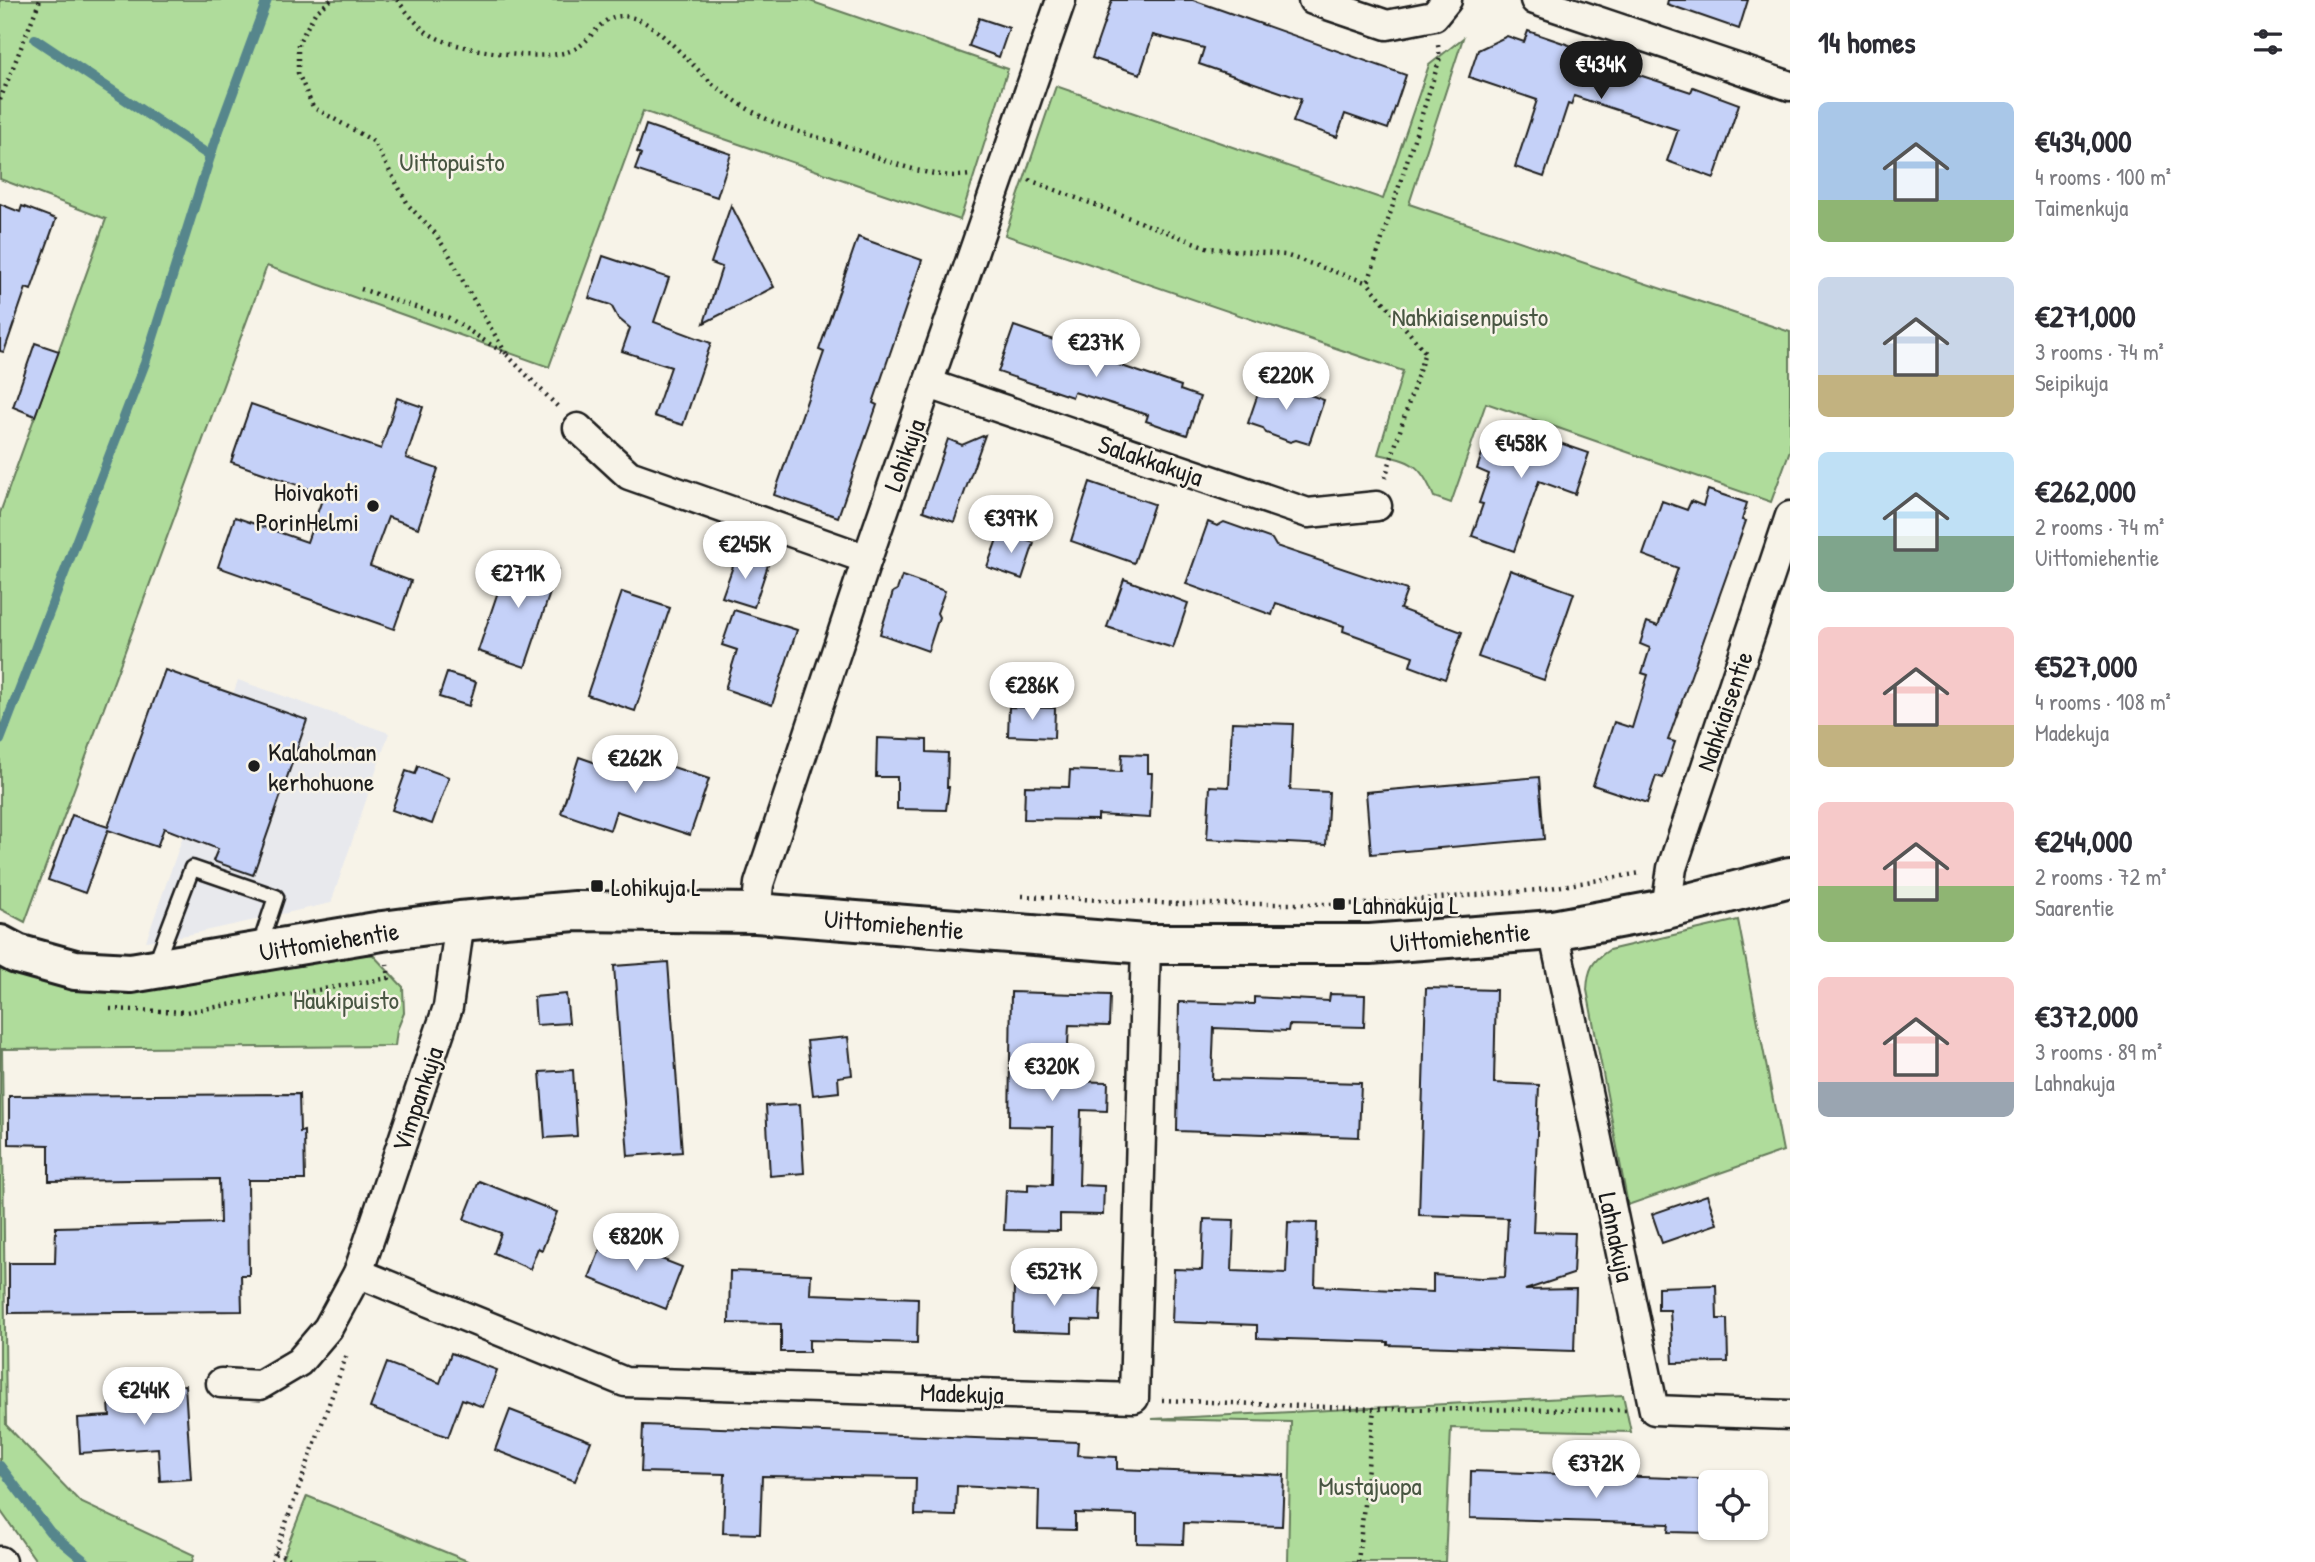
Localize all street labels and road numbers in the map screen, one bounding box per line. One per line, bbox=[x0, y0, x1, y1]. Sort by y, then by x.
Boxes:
street label: Lohikuja bbox=[875, 414, 933, 496]
street label: Salakkakuja bbox=[1094, 426, 1208, 494]
street label: Nahkiaisentie bbox=[1687, 646, 1761, 776]
street label: Uittomiehentie bbox=[822, 900, 966, 948]
street label: Uittomiehentie bbox=[257, 913, 401, 969]
street label: Uittomiehentie bbox=[1388, 913, 1532, 961]
street label: Vimpankuja bbox=[383, 1042, 451, 1156]
street label: Lahnakuja bbox=[1591, 1189, 1643, 1285]
street label: Madekuja bbox=[920, 1374, 1004, 1412]

